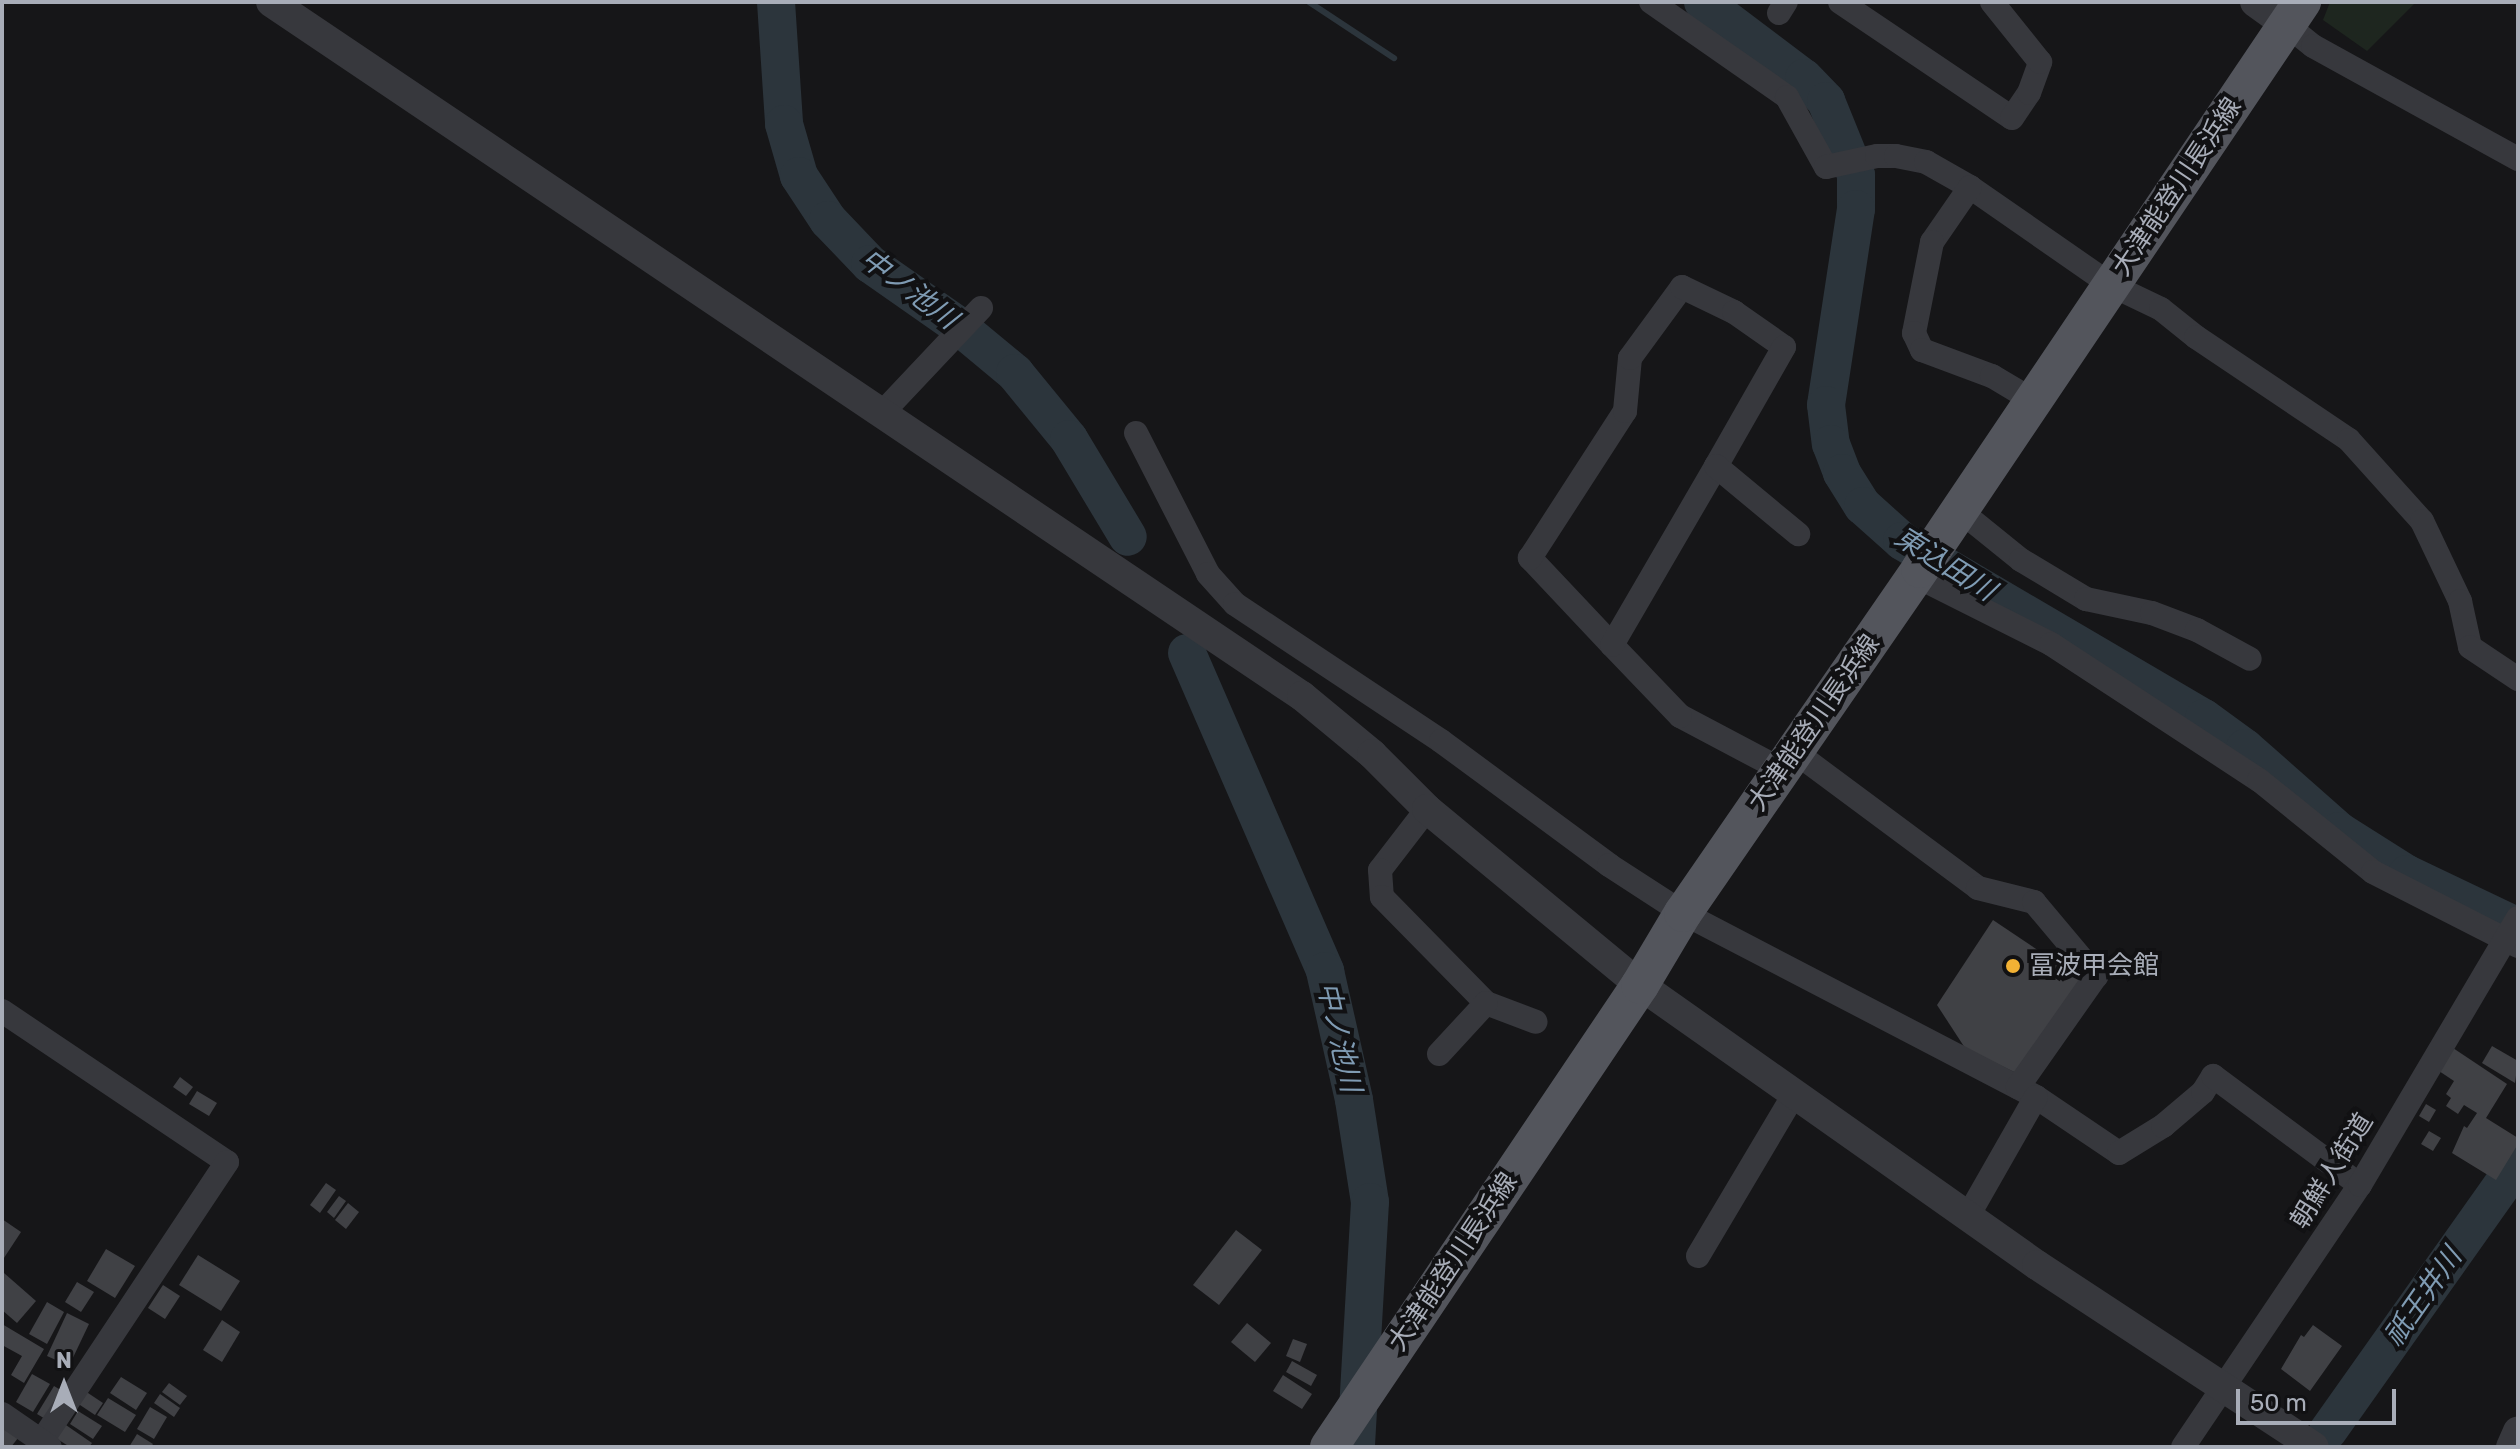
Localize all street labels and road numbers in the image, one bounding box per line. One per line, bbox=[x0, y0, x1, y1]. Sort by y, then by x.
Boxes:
street label: 大津能登川長浜線 bbox=[2106, 92, 2248, 282]
street label: 大津能登川長浜線 bbox=[1742, 629, 1886, 817]
street label: 朝鮮人街道 bbox=[2284, 1108, 2380, 1234]
street label: 大津能登川長浜線 bbox=[1382, 1167, 1524, 1357]

